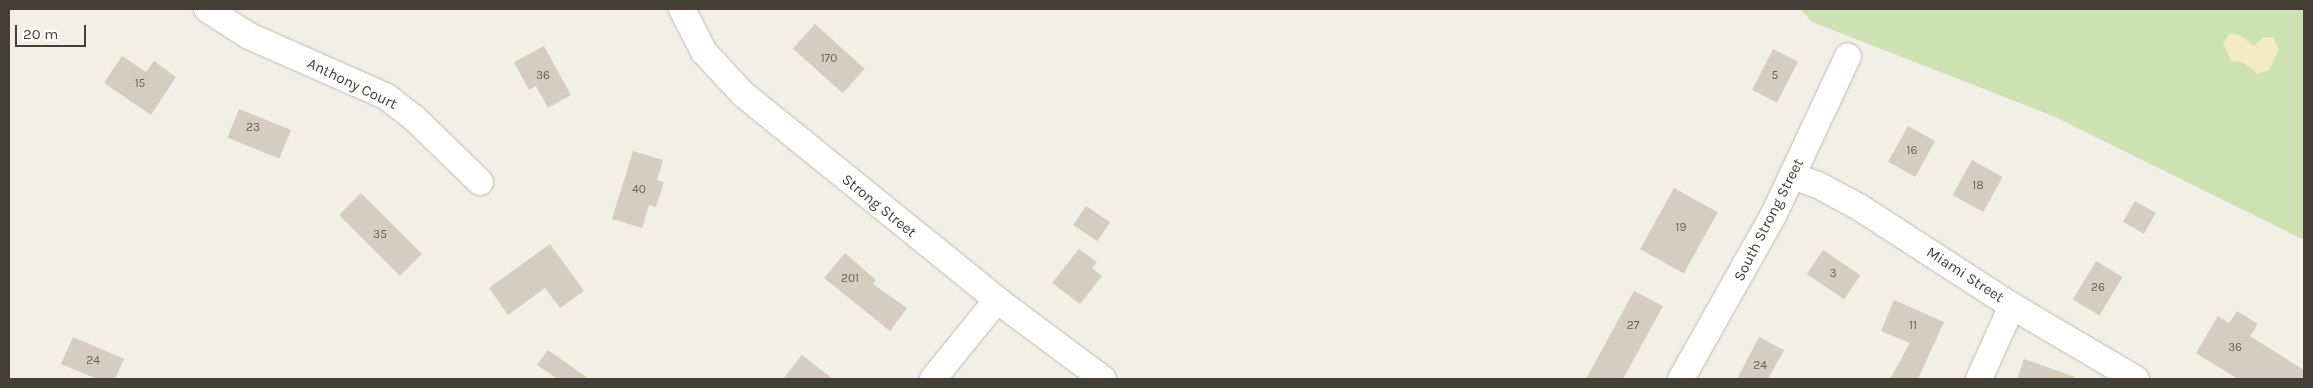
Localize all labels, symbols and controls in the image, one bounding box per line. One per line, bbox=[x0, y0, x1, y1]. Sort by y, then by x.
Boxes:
scale bar bbox=[18, 15, 89, 47]
text: 20 m bbox=[23, 25, 58, 43]
house number: 170 bbox=[821, 52, 837, 66]
street label: Anthony Court bbox=[304, 54, 400, 114]
house number: 36 bbox=[536, 69, 550, 83]
house number: 5 bbox=[1772, 69, 1778, 83]
house number: 15 bbox=[135, 77, 145, 91]
house number: 23 bbox=[246, 121, 260, 135]
house number: 16 bbox=[1907, 144, 1917, 158]
street label: South Strong Street bbox=[1730, 156, 1808, 284]
street label: Strong Street bbox=[838, 171, 920, 241]
house number: 18 bbox=[1972, 179, 1984, 193]
house number: 40 bbox=[632, 183, 646, 197]
house number: 19 bbox=[1676, 221, 1686, 235]
house number: 35 bbox=[373, 228, 387, 242]
street label: Miami Street bbox=[1923, 243, 2007, 307]
house number: 3 bbox=[1829, 267, 1837, 281]
house number: 201 bbox=[841, 272, 859, 286]
house number: 26 bbox=[2091, 281, 2105, 295]
house number: 27 bbox=[1627, 319, 1639, 333]
house number: 11 bbox=[1909, 319, 1917, 333]
house number: 36 bbox=[2228, 341, 2242, 355]
house number: 24 bbox=[86, 354, 100, 368]
house number: 24 bbox=[1753, 359, 1767, 373]

